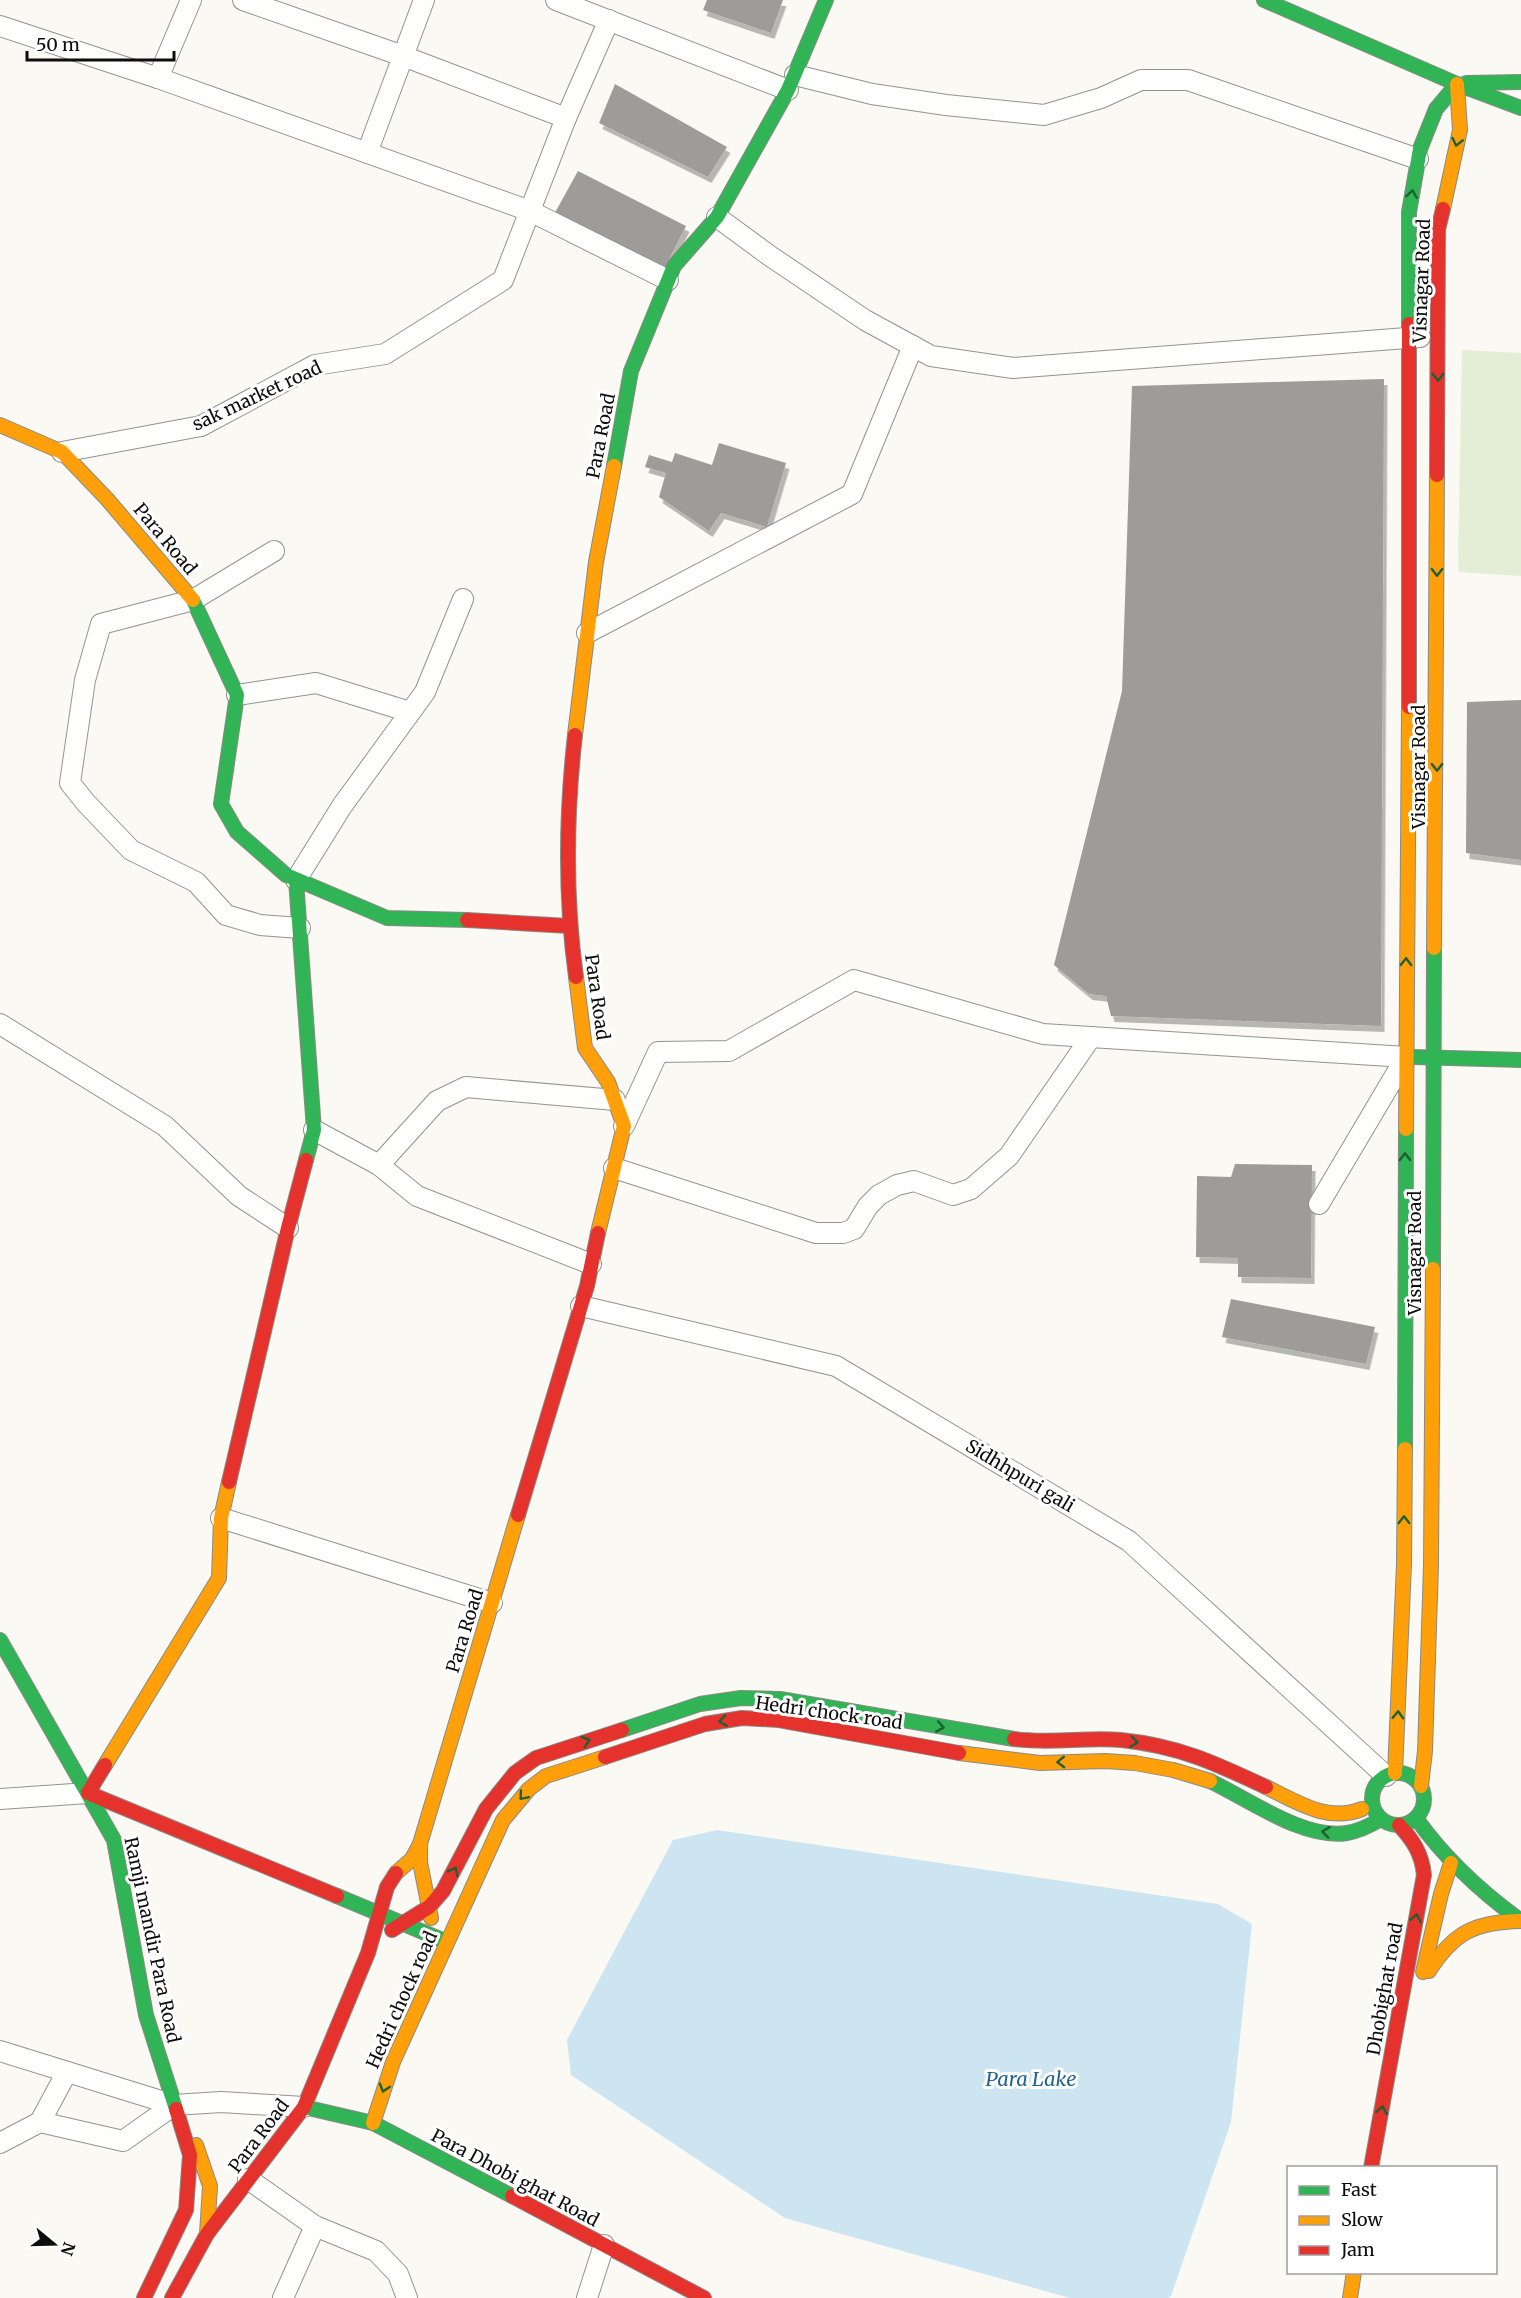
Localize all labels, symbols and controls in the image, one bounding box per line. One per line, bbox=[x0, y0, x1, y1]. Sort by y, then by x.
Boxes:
scale bar bbox=[27, 24, 174, 62]
text: 50 m bbox=[36, 33, 80, 56]
one-way arrow bbox=[1451, 136, 1464, 146]
one-way arrow bbox=[1405, 190, 1418, 200]
street label: Visnagar Road bbox=[1408, 218, 1435, 345]
street label: sak market road bbox=[188, 355, 325, 436]
one-way arrow bbox=[1432, 372, 1444, 381]
street label: Para Road bbox=[581, 391, 620, 481]
street label: Para Road bbox=[129, 498, 202, 579]
one-way arrow bbox=[1431, 567, 1443, 576]
street label: Visnagar Road bbox=[1407, 705, 1430, 830]
one-way arrow bbox=[1430, 762, 1443, 771]
street label: Para Road bbox=[580, 953, 615, 1042]
one-way arrow bbox=[1400, 957, 1413, 966]
one-way arrow bbox=[1399, 1152, 1411, 1161]
street label: Visnagar Road bbox=[1403, 1191, 1426, 1316]
street label: Sidhhpuri gali bbox=[962, 1434, 1079, 1517]
one-way arrow bbox=[1398, 1515, 1410, 1524]
street label: Para Road bbox=[441, 1586, 488, 1676]
street label: Hedri chock road bbox=[754, 1691, 904, 1734]
one-way arrow bbox=[1392, 1710, 1405, 1719]
one-way arrow bbox=[718, 1715, 728, 1727]
one-way arrow bbox=[935, 1720, 945, 1733]
one-way arrow bbox=[580, 1736, 591, 1749]
one-way arrow bbox=[1130, 1736, 1139, 1748]
one-way arrow bbox=[1057, 1756, 1066, 1768]
one-way arrow bbox=[519, 1789, 530, 1800]
one-way arrow bbox=[1322, 1826, 1331, 1839]
street label: Ramji mandir Para Road bbox=[119, 1835, 186, 2045]
one-way arrow bbox=[446, 1866, 458, 1877]
one-way arrow bbox=[1409, 1913, 1422, 1923]
street label: Dhobighat road bbox=[1362, 1921, 1408, 2057]
street label: Hedri chock road bbox=[361, 1927, 442, 2072]
water label: Para Lake bbox=[986, 2066, 1077, 2091]
one-way arrow bbox=[379, 2082, 391, 2093]
street label: Para Road bbox=[223, 2094, 294, 2177]
one-way arrow bbox=[1375, 2105, 1387, 2115]
street label: Para Dhobi ghat Road bbox=[428, 2124, 603, 2232]
legend bbox=[1287, 2166, 1497, 2274]
text: Fast bbox=[1341, 2178, 1377, 2201]
text: Slow bbox=[1341, 2208, 1384, 2231]
north arrow bbox=[24, 2214, 84, 2274]
text: Jam bbox=[1340, 2238, 1375, 2261]
text: N bbox=[57, 2240, 80, 2258]

